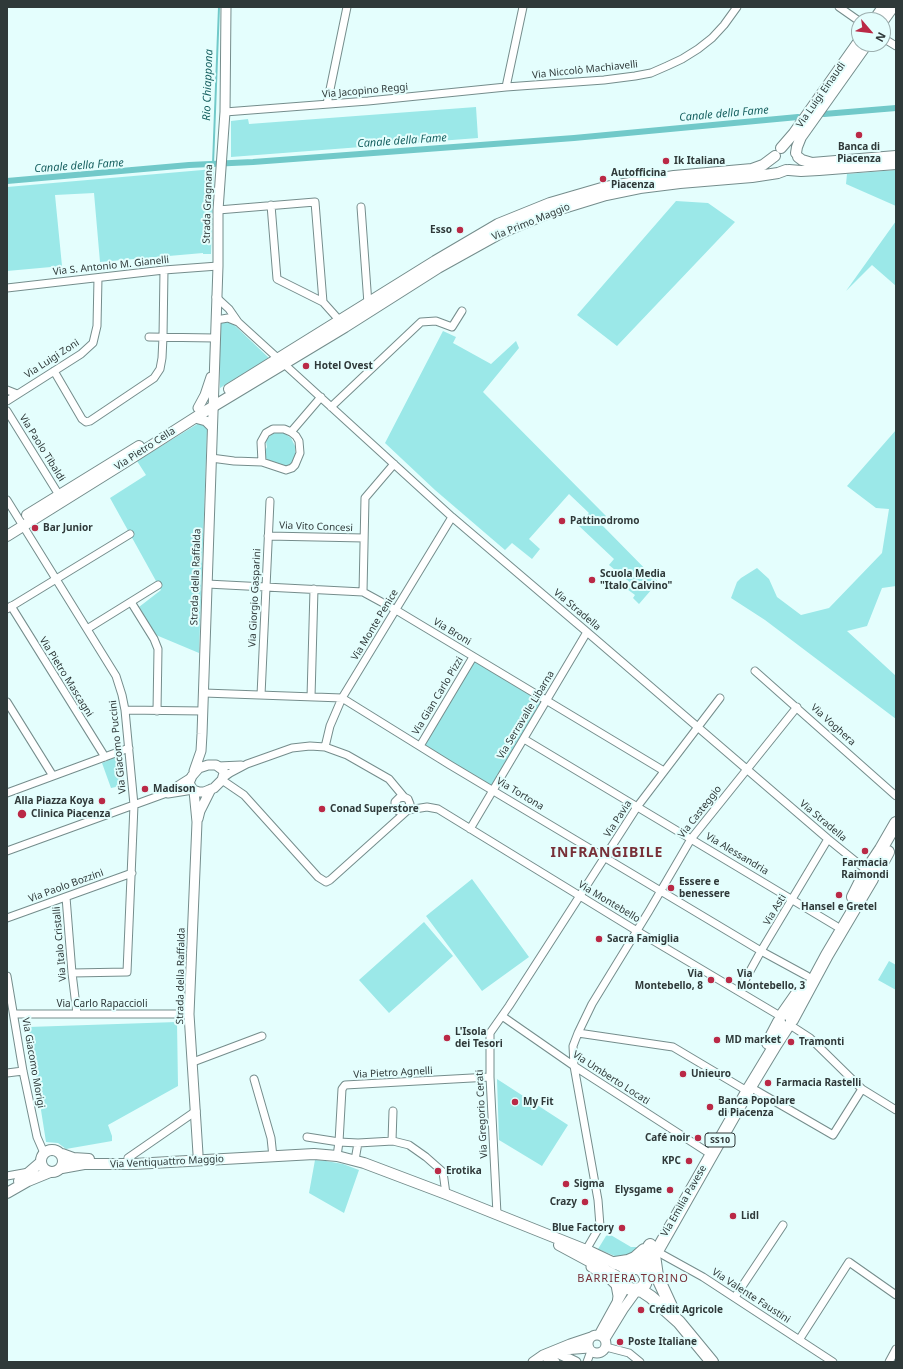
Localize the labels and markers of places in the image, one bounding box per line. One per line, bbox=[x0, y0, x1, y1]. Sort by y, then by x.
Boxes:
marker: Banca di Piacenza bbox=[854, 130, 864, 140]
place label: Banca di Piacenza bbox=[837, 141, 881, 164]
place label: Ik Italiana bbox=[674, 155, 725, 167]
marker: Ik Italiana bbox=[661, 156, 671, 166]
place label: Autofficina Piacenza bbox=[611, 167, 666, 190]
marker: Autofficina Piacenza bbox=[598, 174, 608, 184]
place label: Esso bbox=[430, 224, 452, 236]
marker: Esso bbox=[455, 225, 465, 235]
place label: Hotel Ovest bbox=[314, 360, 373, 372]
marker: Hotel Ovest bbox=[301, 361, 311, 371]
place label: Pattinodromo bbox=[570, 515, 639, 527]
marker: Pattinodromo bbox=[557, 516, 567, 526]
place label: Bar Junior bbox=[43, 522, 93, 534]
marker: Bar Junior bbox=[30, 523, 40, 533]
place label: Scuola Media "Italo Calvino" bbox=[600, 568, 672, 592]
marker: Scuola Media "Italo Calvino" bbox=[587, 575, 597, 585]
place label: Madison bbox=[153, 783, 195, 795]
marker: Madison bbox=[140, 784, 150, 794]
place label: Alla Piazza Koya bbox=[15, 795, 94, 807]
marker: Alla Piazza Koya bbox=[97, 796, 107, 806]
place label: Conad Superstore bbox=[330, 803, 419, 815]
marker: Conad Superstore bbox=[317, 804, 327, 814]
marker: Clinica Piacenza bbox=[16, 808, 28, 820]
place label: Clinica Piacenza bbox=[31, 808, 110, 820]
marker: Farmacia Raimondi bbox=[860, 846, 870, 856]
place label: Farmacia Raimondi bbox=[841, 857, 889, 880]
place label: Essere e benessere bbox=[679, 876, 730, 900]
marker: Essere e benessere bbox=[666, 883, 676, 893]
marker: Hansel e Gretel bbox=[834, 890, 844, 900]
place label: Hansel e Gretel bbox=[801, 901, 877, 913]
place label: Sacra Famiglia bbox=[607, 933, 679, 945]
marker: Sacra Famiglia bbox=[594, 934, 604, 944]
place label: Via Montebello, 8 bbox=[635, 968, 703, 992]
place label: Via Montebello, 3 bbox=[737, 968, 805, 992]
marker: Via Montebello, 8 bbox=[706, 975, 716, 985]
marker: Via Montebello, 3 bbox=[724, 975, 734, 985]
place label: L'Isola dei Tesori bbox=[455, 1026, 503, 1050]
marker: L'Isola dei Tesori bbox=[442, 1033, 452, 1043]
place label: MD market bbox=[725, 1034, 781, 1046]
marker: MD market bbox=[712, 1035, 722, 1045]
place label: Tramonti bbox=[799, 1036, 844, 1048]
marker: Tramonti bbox=[786, 1037, 796, 1047]
place label: Unieuro bbox=[691, 1068, 731, 1080]
marker: Unieuro bbox=[678, 1069, 688, 1079]
place label: Farmacia Rastelli bbox=[776, 1077, 861, 1089]
marker: Farmacia Rastelli bbox=[763, 1078, 773, 1088]
place label: Banca Popolare di Piacenza bbox=[718, 1095, 795, 1118]
place label: My Fit bbox=[523, 1096, 554, 1108]
marker: My Fit bbox=[510, 1097, 520, 1107]
marker: Banca Popolare di Piacenza bbox=[705, 1102, 715, 1112]
place label: Café noir bbox=[645, 1132, 690, 1144]
marker: Café noir bbox=[693, 1133, 703, 1143]
place label: KPC bbox=[662, 1155, 681, 1167]
marker: KPC bbox=[684, 1156, 694, 1166]
place label: Erotika bbox=[446, 1165, 482, 1177]
marker: Erotika bbox=[433, 1166, 443, 1176]
place label: Sigma bbox=[574, 1178, 605, 1190]
marker: Sigma bbox=[561, 1179, 571, 1189]
place label: Elysgame bbox=[615, 1184, 662, 1196]
marker: Elysgame bbox=[665, 1185, 675, 1195]
place label: Crazy bbox=[550, 1196, 577, 1208]
marker: Crazy bbox=[580, 1197, 590, 1207]
place label: Lidl bbox=[741, 1210, 759, 1222]
marker: Lidl bbox=[728, 1211, 738, 1221]
place label: Blue Factory bbox=[552, 1222, 614, 1234]
marker: Blue Factory bbox=[617, 1223, 627, 1233]
place label: Crédit Agricole bbox=[649, 1304, 723, 1316]
marker: Crédit Agricole bbox=[636, 1305, 646, 1315]
place label: Poste Italiane bbox=[628, 1336, 697, 1348]
marker: Poste Italiane bbox=[615, 1337, 625, 1347]

